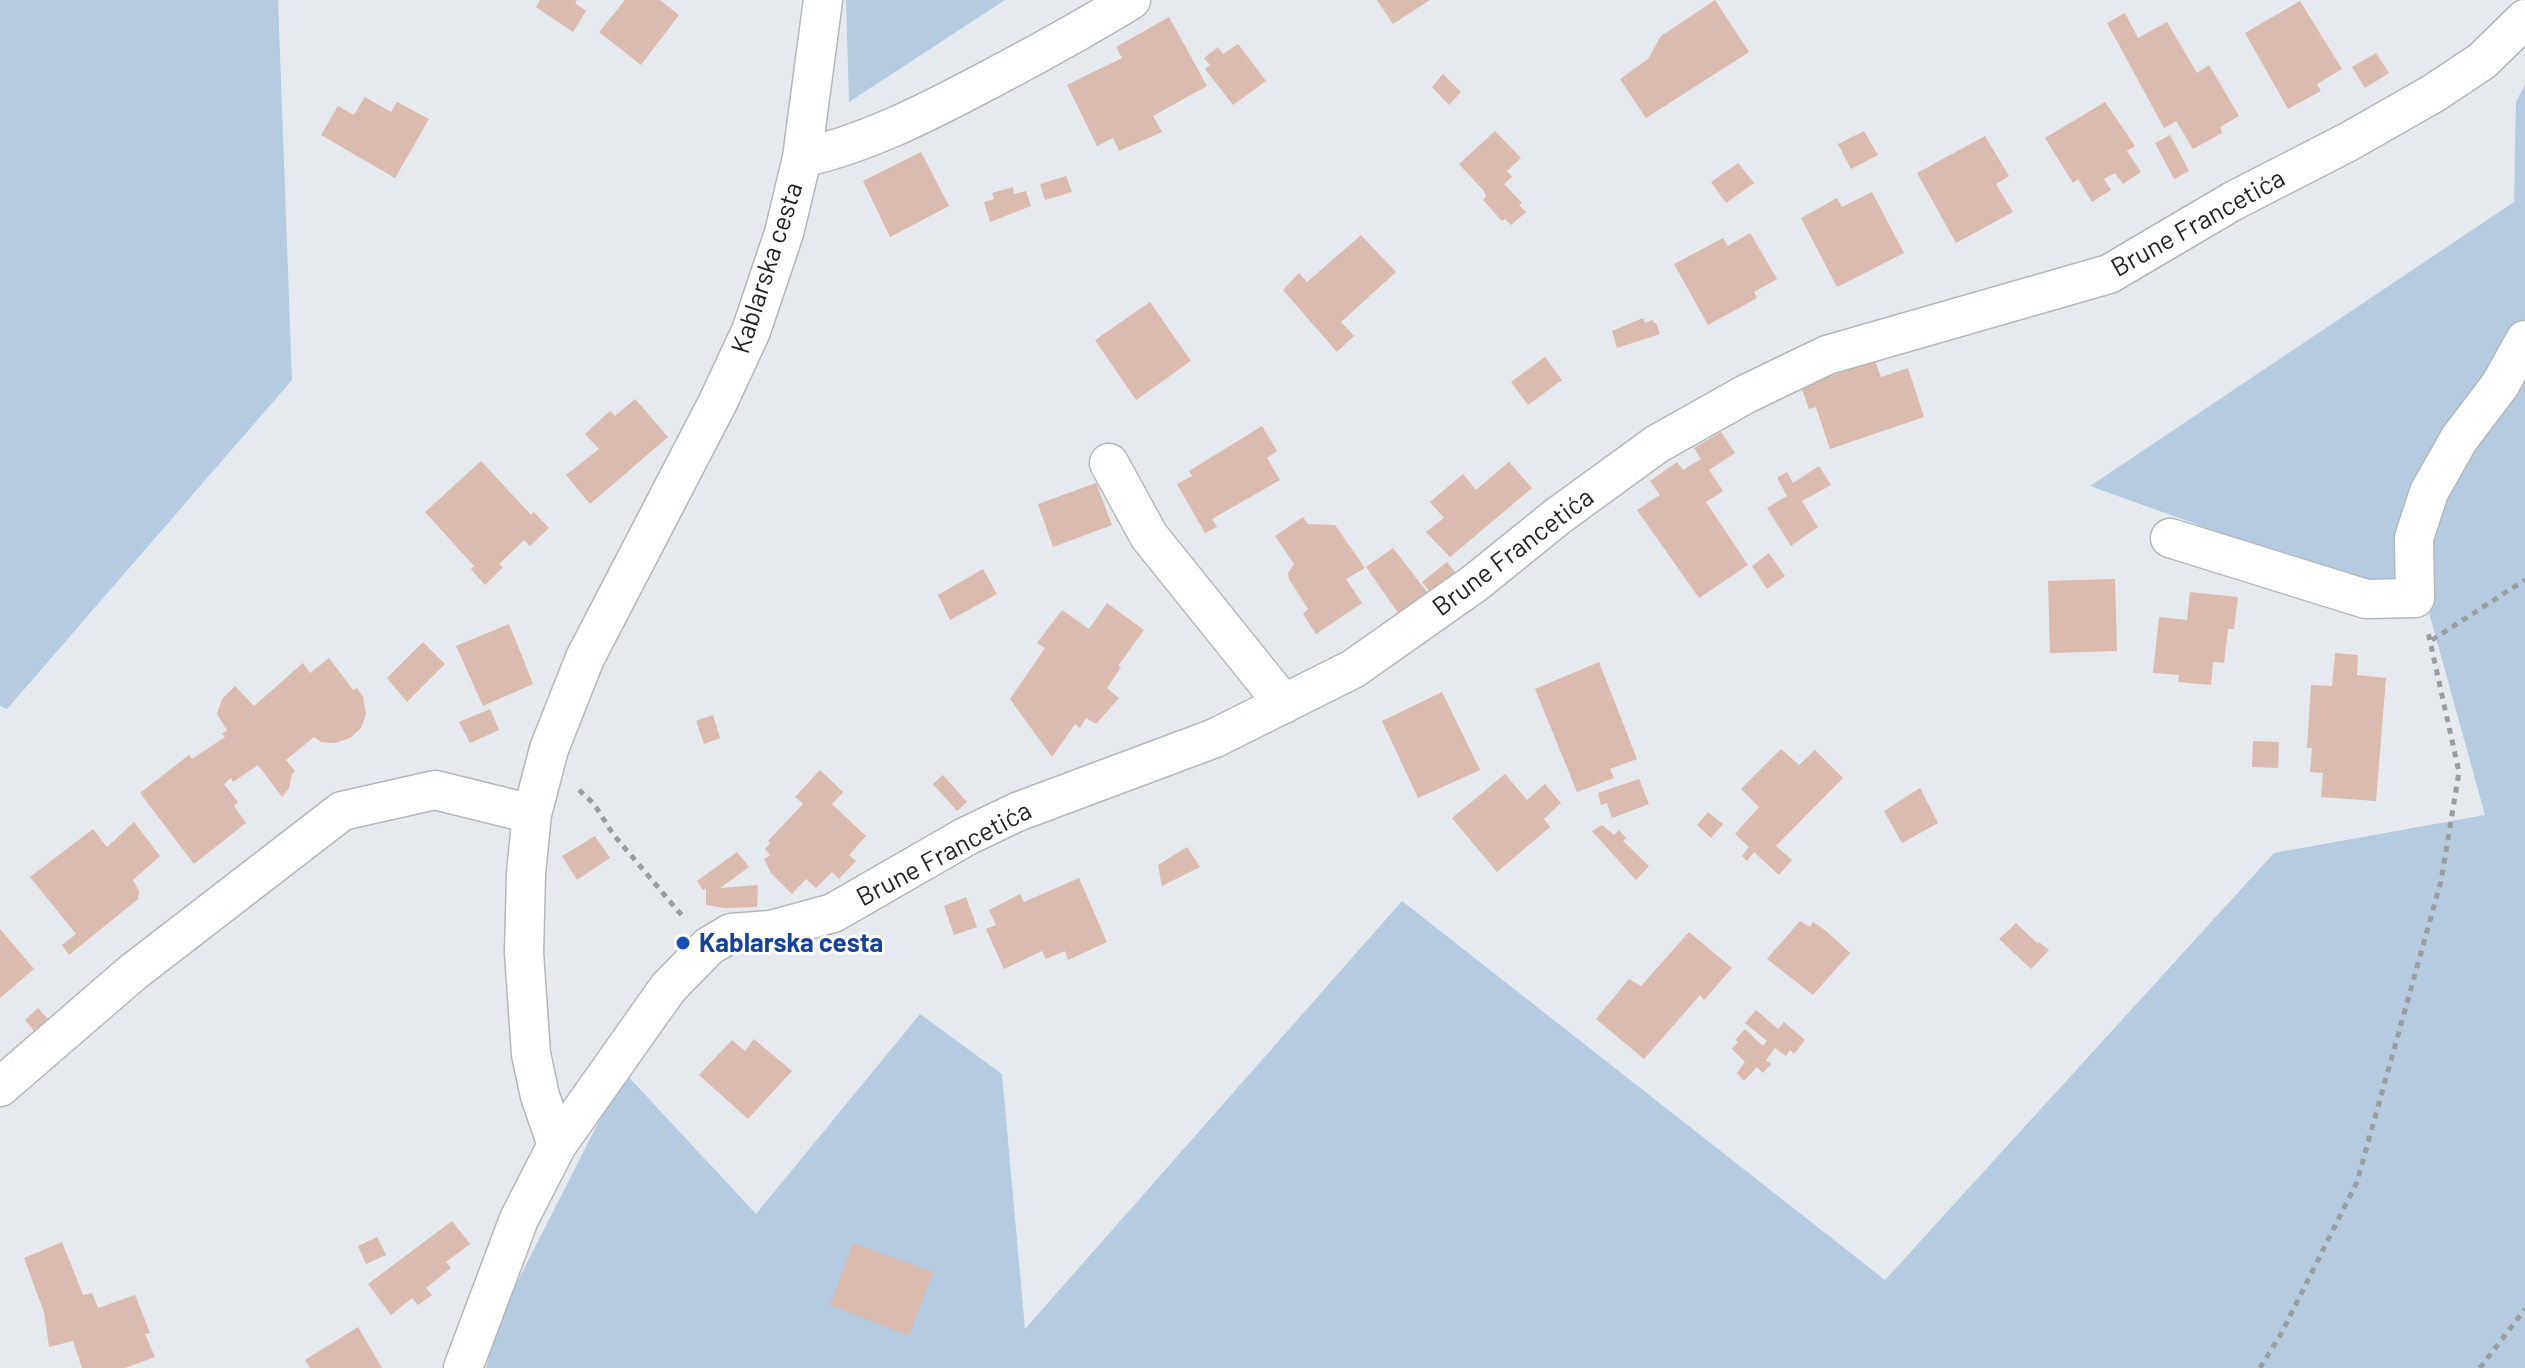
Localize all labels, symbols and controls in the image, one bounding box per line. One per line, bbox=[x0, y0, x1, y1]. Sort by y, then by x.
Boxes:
street label: Brune Francetića bbox=[2106, 162, 2290, 284]
street label: Kablarska cesta bbox=[725, 178, 809, 358]
street label: Brune Francetića bbox=[1426, 481, 1600, 623]
street label: Brune Francetića bbox=[851, 795, 1037, 913]
place label: Kablarska cesta bbox=[699, 927, 883, 959]
marker: Kablarska cesta bbox=[674, 934, 692, 952]

